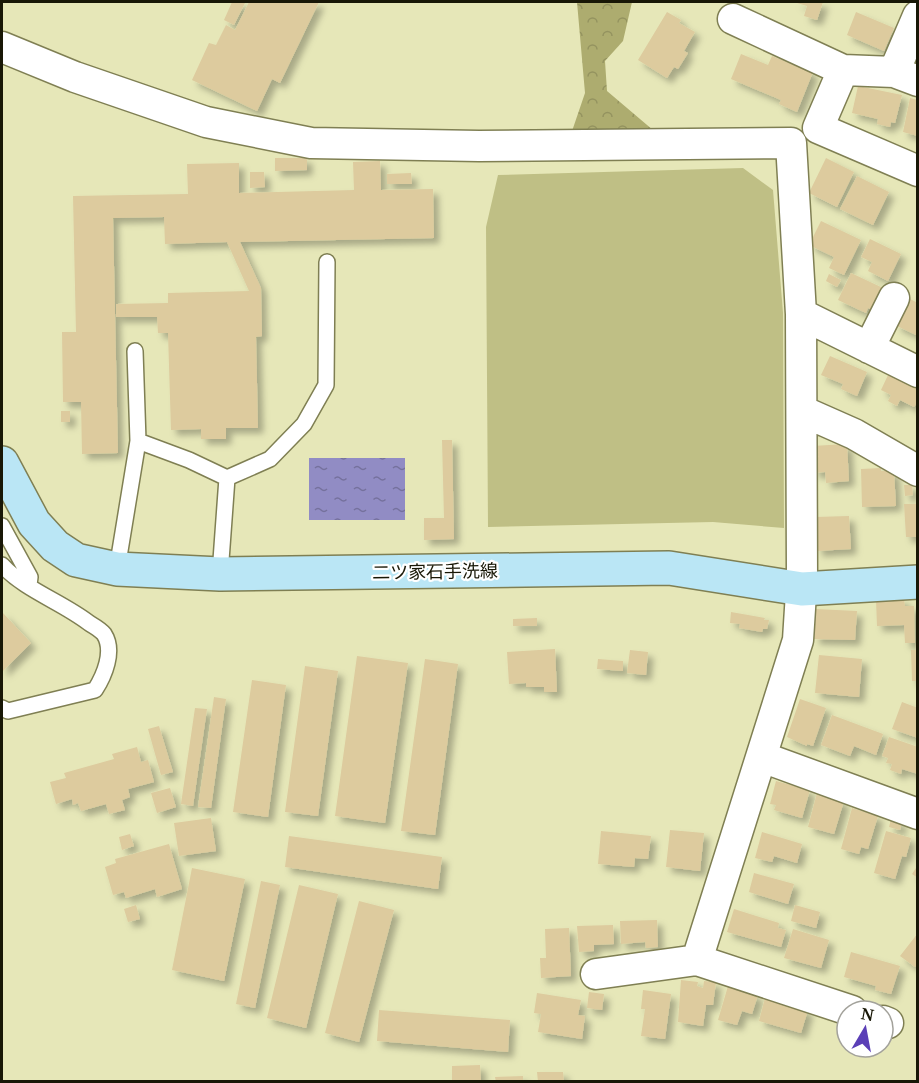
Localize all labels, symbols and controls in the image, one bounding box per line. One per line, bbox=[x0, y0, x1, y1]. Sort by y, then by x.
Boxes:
street label: 二ツ家石手洗線 bbox=[372, 558, 498, 584]
north arrow bbox=[835, 999, 895, 1059]
text: N bbox=[859, 1002, 876, 1026]

